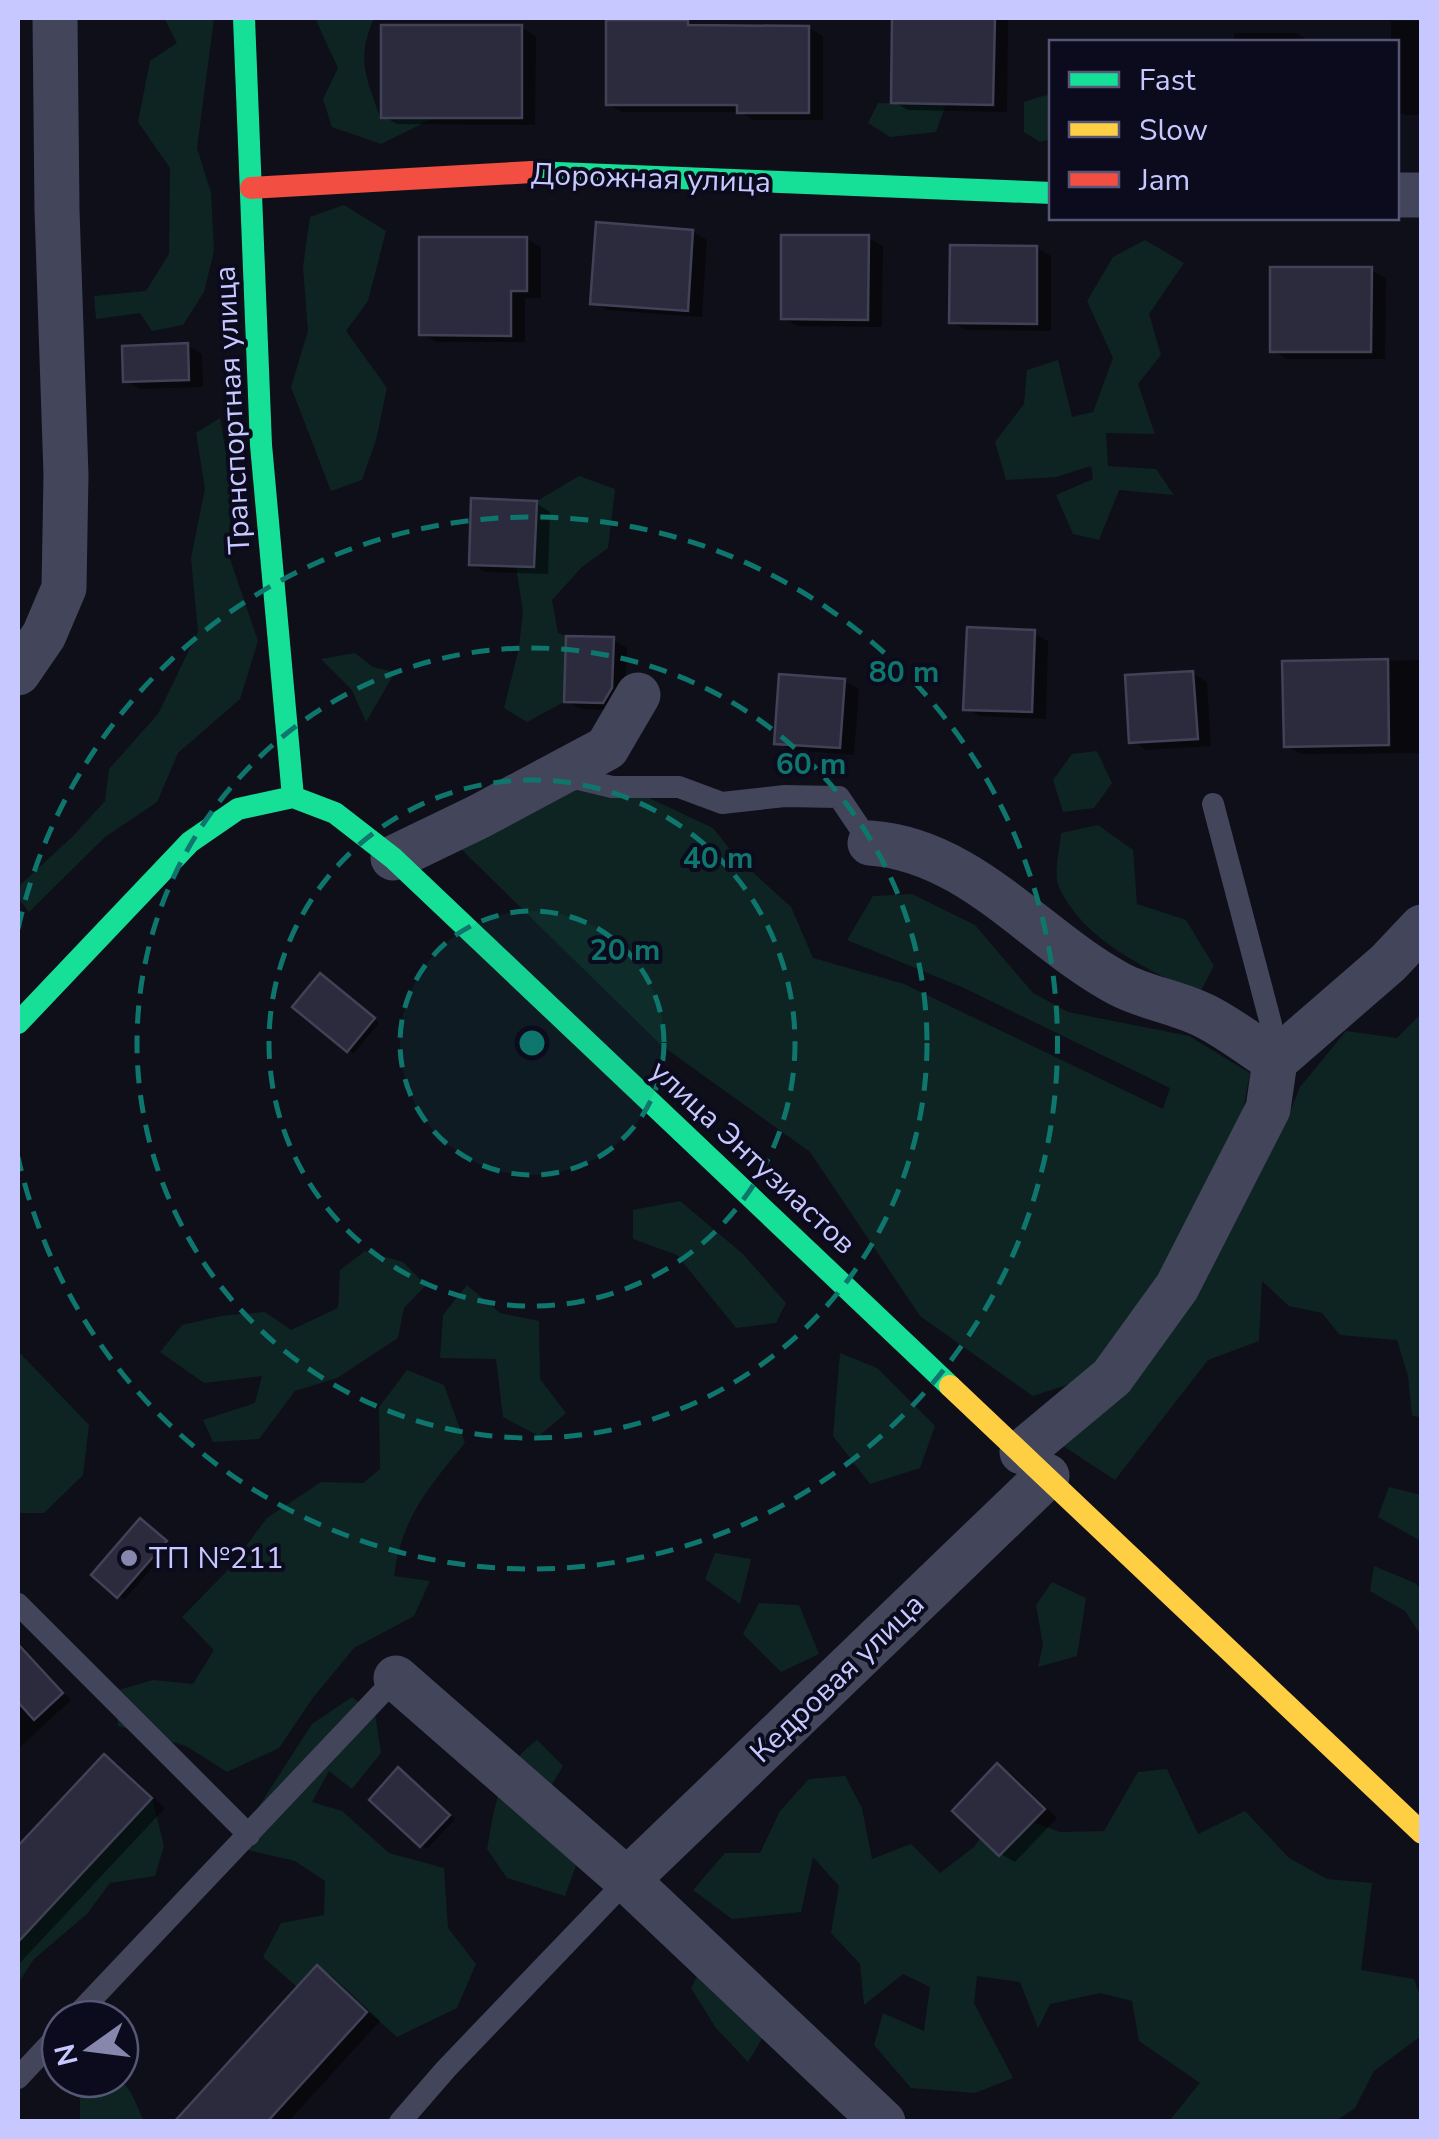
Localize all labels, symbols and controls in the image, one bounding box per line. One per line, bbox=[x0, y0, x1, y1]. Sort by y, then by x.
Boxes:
legend bbox=[1049, 40, 1399, 220]
text: Fast bbox=[1139, 60, 1196, 101]
text: Slow bbox=[1139, 110, 1208, 151]
street label: Дорожная улица bbox=[530, 154, 772, 203]
text: Jam bbox=[1138, 160, 1190, 201]
street label: Транспортная улица bbox=[204, 265, 261, 555]
text: 80 m bbox=[869, 652, 939, 693]
text: 60 m bbox=[776, 744, 846, 785]
text: 40 m bbox=[683, 838, 753, 879]
text: 20 m bbox=[590, 930, 660, 971]
centre of rings bbox=[514, 1025, 550, 1061]
street label: улица Энтузиастов bbox=[641, 1051, 865, 1264]
place label: ТП №211 bbox=[149, 1538, 284, 1579]
marker: ТП №211 bbox=[118, 1547, 140, 1569]
street label: Кедровая улица bbox=[741, 1584, 934, 1772]
north arrow bbox=[40, 1999, 140, 2099]
text: N bbox=[46, 2040, 88, 2070]

